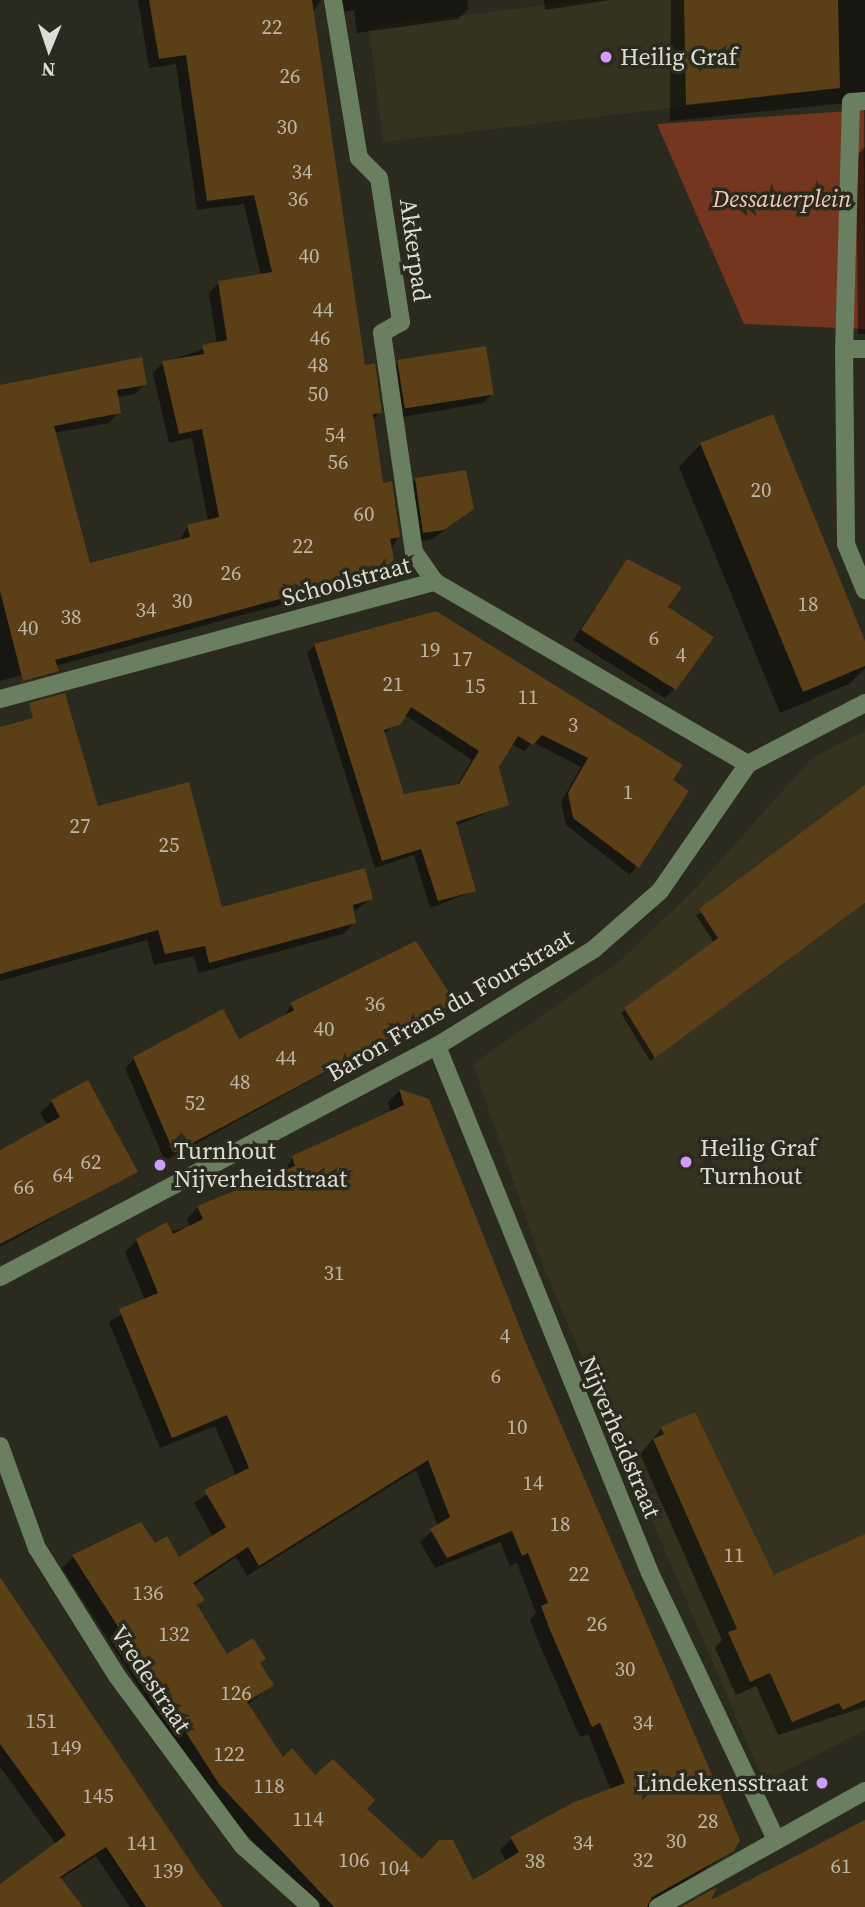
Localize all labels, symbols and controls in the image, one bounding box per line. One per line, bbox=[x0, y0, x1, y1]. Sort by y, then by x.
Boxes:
north arrow bbox=[14, 14, 84, 84]
house number: 22 bbox=[262, 14, 282, 40]
place label: Heilig Graf bbox=[620, 43, 737, 71]
marker: Heilig Graf bbox=[598, 49, 614, 65]
text: N bbox=[41, 57, 56, 83]
house number: 26 bbox=[280, 63, 300, 89]
house number: 30 bbox=[277, 114, 297, 140]
house number: 34 bbox=[292, 159, 312, 185]
park label: Dessauerplein bbox=[712, 185, 852, 213]
house number: 36 bbox=[288, 186, 308, 212]
street label: Akkerpad bbox=[394, 197, 436, 303]
house number: 40 bbox=[299, 243, 319, 269]
house number: 44 bbox=[313, 297, 333, 323]
house number: 46 bbox=[310, 325, 330, 351]
house number: 48 bbox=[308, 352, 328, 378]
house number: 50 bbox=[308, 381, 328, 407]
house number: 54 bbox=[325, 422, 345, 448]
house number: 56 bbox=[328, 449, 348, 475]
house number: 20 bbox=[751, 477, 771, 503]
house number: 60 bbox=[354, 501, 374, 527]
house number: 22 bbox=[293, 533, 313, 559]
street label: Schoolstraat bbox=[279, 550, 413, 612]
house number: 26 bbox=[221, 560, 241, 586]
house number: 30 bbox=[172, 588, 192, 614]
house number: 18 bbox=[798, 591, 818, 617]
house number: 34 bbox=[136, 597, 156, 623]
house number: 38 bbox=[61, 604, 81, 630]
house number: 40 bbox=[18, 615, 38, 641]
house number: 6 bbox=[649, 625, 659, 651]
house number: 19 bbox=[420, 637, 440, 663]
house number: 4 bbox=[676, 642, 686, 668]
house number: 17 bbox=[452, 646, 472, 672]
house number: 21 bbox=[383, 671, 403, 697]
house number: 15 bbox=[465, 673, 485, 699]
house number: 11 bbox=[518, 684, 538, 710]
house number: 3 bbox=[568, 712, 578, 738]
house number: 1 bbox=[623, 779, 633, 805]
house number: 27 bbox=[70, 813, 90, 839]
house number: 25 bbox=[159, 832, 179, 858]
street label: Baron Frans du Fourstraat bbox=[322, 923, 578, 1087]
house number: 36 bbox=[365, 991, 385, 1017]
house number: 40 bbox=[314, 1016, 334, 1042]
house number: 44 bbox=[276, 1045, 296, 1071]
house number: 48 bbox=[230, 1069, 250, 1095]
house number: 52 bbox=[185, 1090, 205, 1116]
place label: Heilig Graf Turnhout bbox=[700, 1134, 817, 1190]
place label: Turnhout Nijverheidstraat bbox=[174, 1137, 347, 1193]
house number: 62 bbox=[81, 1149, 101, 1175]
marker: Heilig Graf Turnhout bbox=[678, 1154, 694, 1170]
marker: Turnhout Nijverheidstraat bbox=[152, 1157, 168, 1173]
house number: 64 bbox=[53, 1162, 73, 1188]
house number: 66 bbox=[14, 1174, 34, 1200]
house number: 31 bbox=[324, 1260, 344, 1286]
house number: 4 bbox=[500, 1323, 510, 1349]
street label: Nijverheidstraat bbox=[573, 1352, 667, 1522]
house number: 6 bbox=[491, 1363, 501, 1389]
house number: 10 bbox=[507, 1414, 527, 1440]
house number: 14 bbox=[523, 1470, 543, 1496]
house number: 18 bbox=[550, 1511, 570, 1537]
house number: 11 bbox=[724, 1542, 744, 1568]
house number: 22 bbox=[569, 1561, 589, 1587]
house number: 136 bbox=[132, 1580, 164, 1606]
house number: 26 bbox=[587, 1611, 607, 1637]
street label: Vredestraat bbox=[105, 1620, 197, 1738]
house number: 132 bbox=[158, 1621, 190, 1647]
house number: 30 bbox=[615, 1656, 635, 1682]
house number: 126 bbox=[220, 1680, 252, 1706]
house number: 151 bbox=[25, 1708, 57, 1734]
house number: 34 bbox=[633, 1710, 653, 1736]
house number: 149 bbox=[50, 1735, 82, 1761]
house number: 122 bbox=[213, 1741, 245, 1767]
place label: Lindekensstraat bbox=[636, 1769, 808, 1797]
house number: 118 bbox=[253, 1773, 285, 1799]
marker: Lindekensstraat bbox=[814, 1775, 830, 1791]
house number: 145 bbox=[82, 1783, 114, 1809]
house number: 114 bbox=[292, 1806, 324, 1832]
house number: 28 bbox=[698, 1808, 718, 1834]
house number: 30 bbox=[666, 1828, 686, 1854]
house number: 141 bbox=[126, 1830, 158, 1856]
house number: 34 bbox=[573, 1830, 593, 1856]
house number: 106 bbox=[338, 1847, 370, 1873]
house number: 32 bbox=[633, 1847, 653, 1873]
house number: 38 bbox=[525, 1848, 545, 1874]
house number: 61 bbox=[831, 1853, 851, 1879]
house number: 104 bbox=[378, 1855, 410, 1881]
house number: 139 bbox=[152, 1858, 184, 1884]

